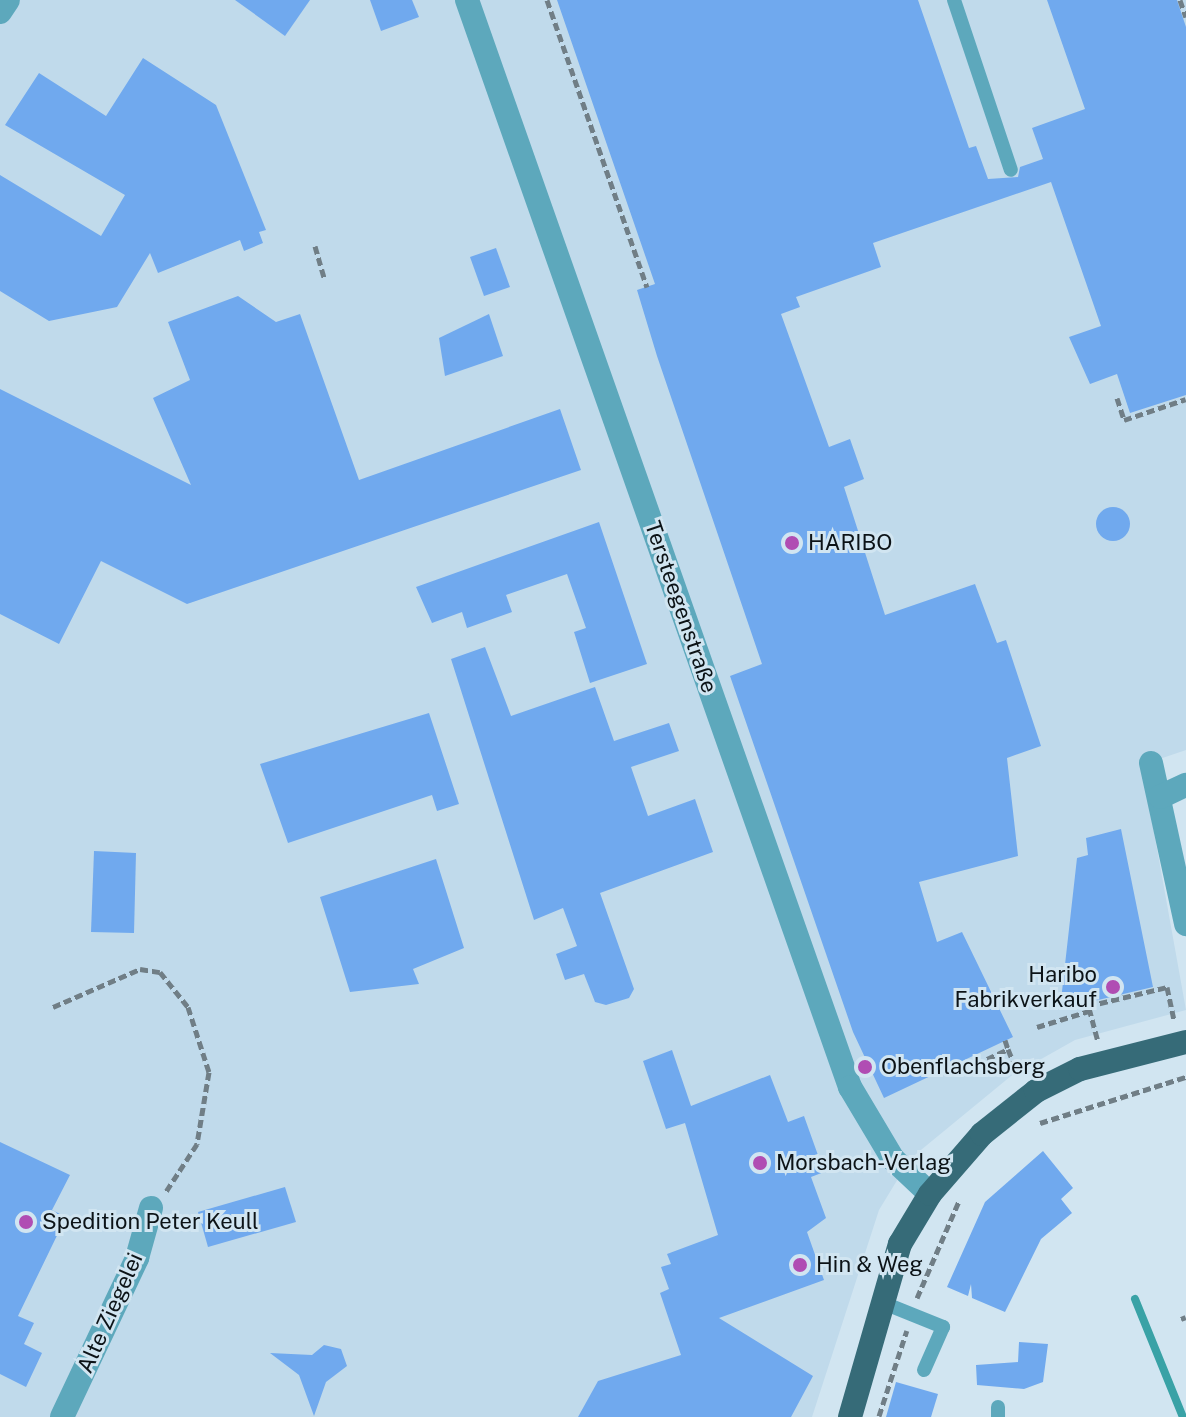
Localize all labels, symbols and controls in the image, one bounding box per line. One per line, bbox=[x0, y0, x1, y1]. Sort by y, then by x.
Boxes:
street label: Tersteegenstraße bbox=[639, 518, 723, 696]
place label: HARIBO bbox=[808, 530, 892, 556]
marker: HARIBO bbox=[783, 534, 801, 552]
place label: Haribo Fabrikverkauf bbox=[954, 961, 1097, 1012]
marker: Haribo Fabrikverkauf bbox=[1104, 978, 1122, 996]
place label: Obenflachsberg bbox=[881, 1054, 1045, 1080]
marker: Obenflachsberg bbox=[856, 1058, 874, 1076]
place label: Morsbach-Verlag bbox=[776, 1150, 951, 1176]
marker: Morsbach-Verlag bbox=[751, 1154, 769, 1172]
place label: Spedition Peter Keull bbox=[42, 1209, 259, 1235]
marker: Spedition Peter Keull bbox=[17, 1213, 35, 1231]
street label: Alte Ziegelei bbox=[72, 1249, 148, 1377]
place label: Hin & Weg bbox=[816, 1252, 923, 1278]
marker: Hin & Weg bbox=[791, 1256, 809, 1274]

